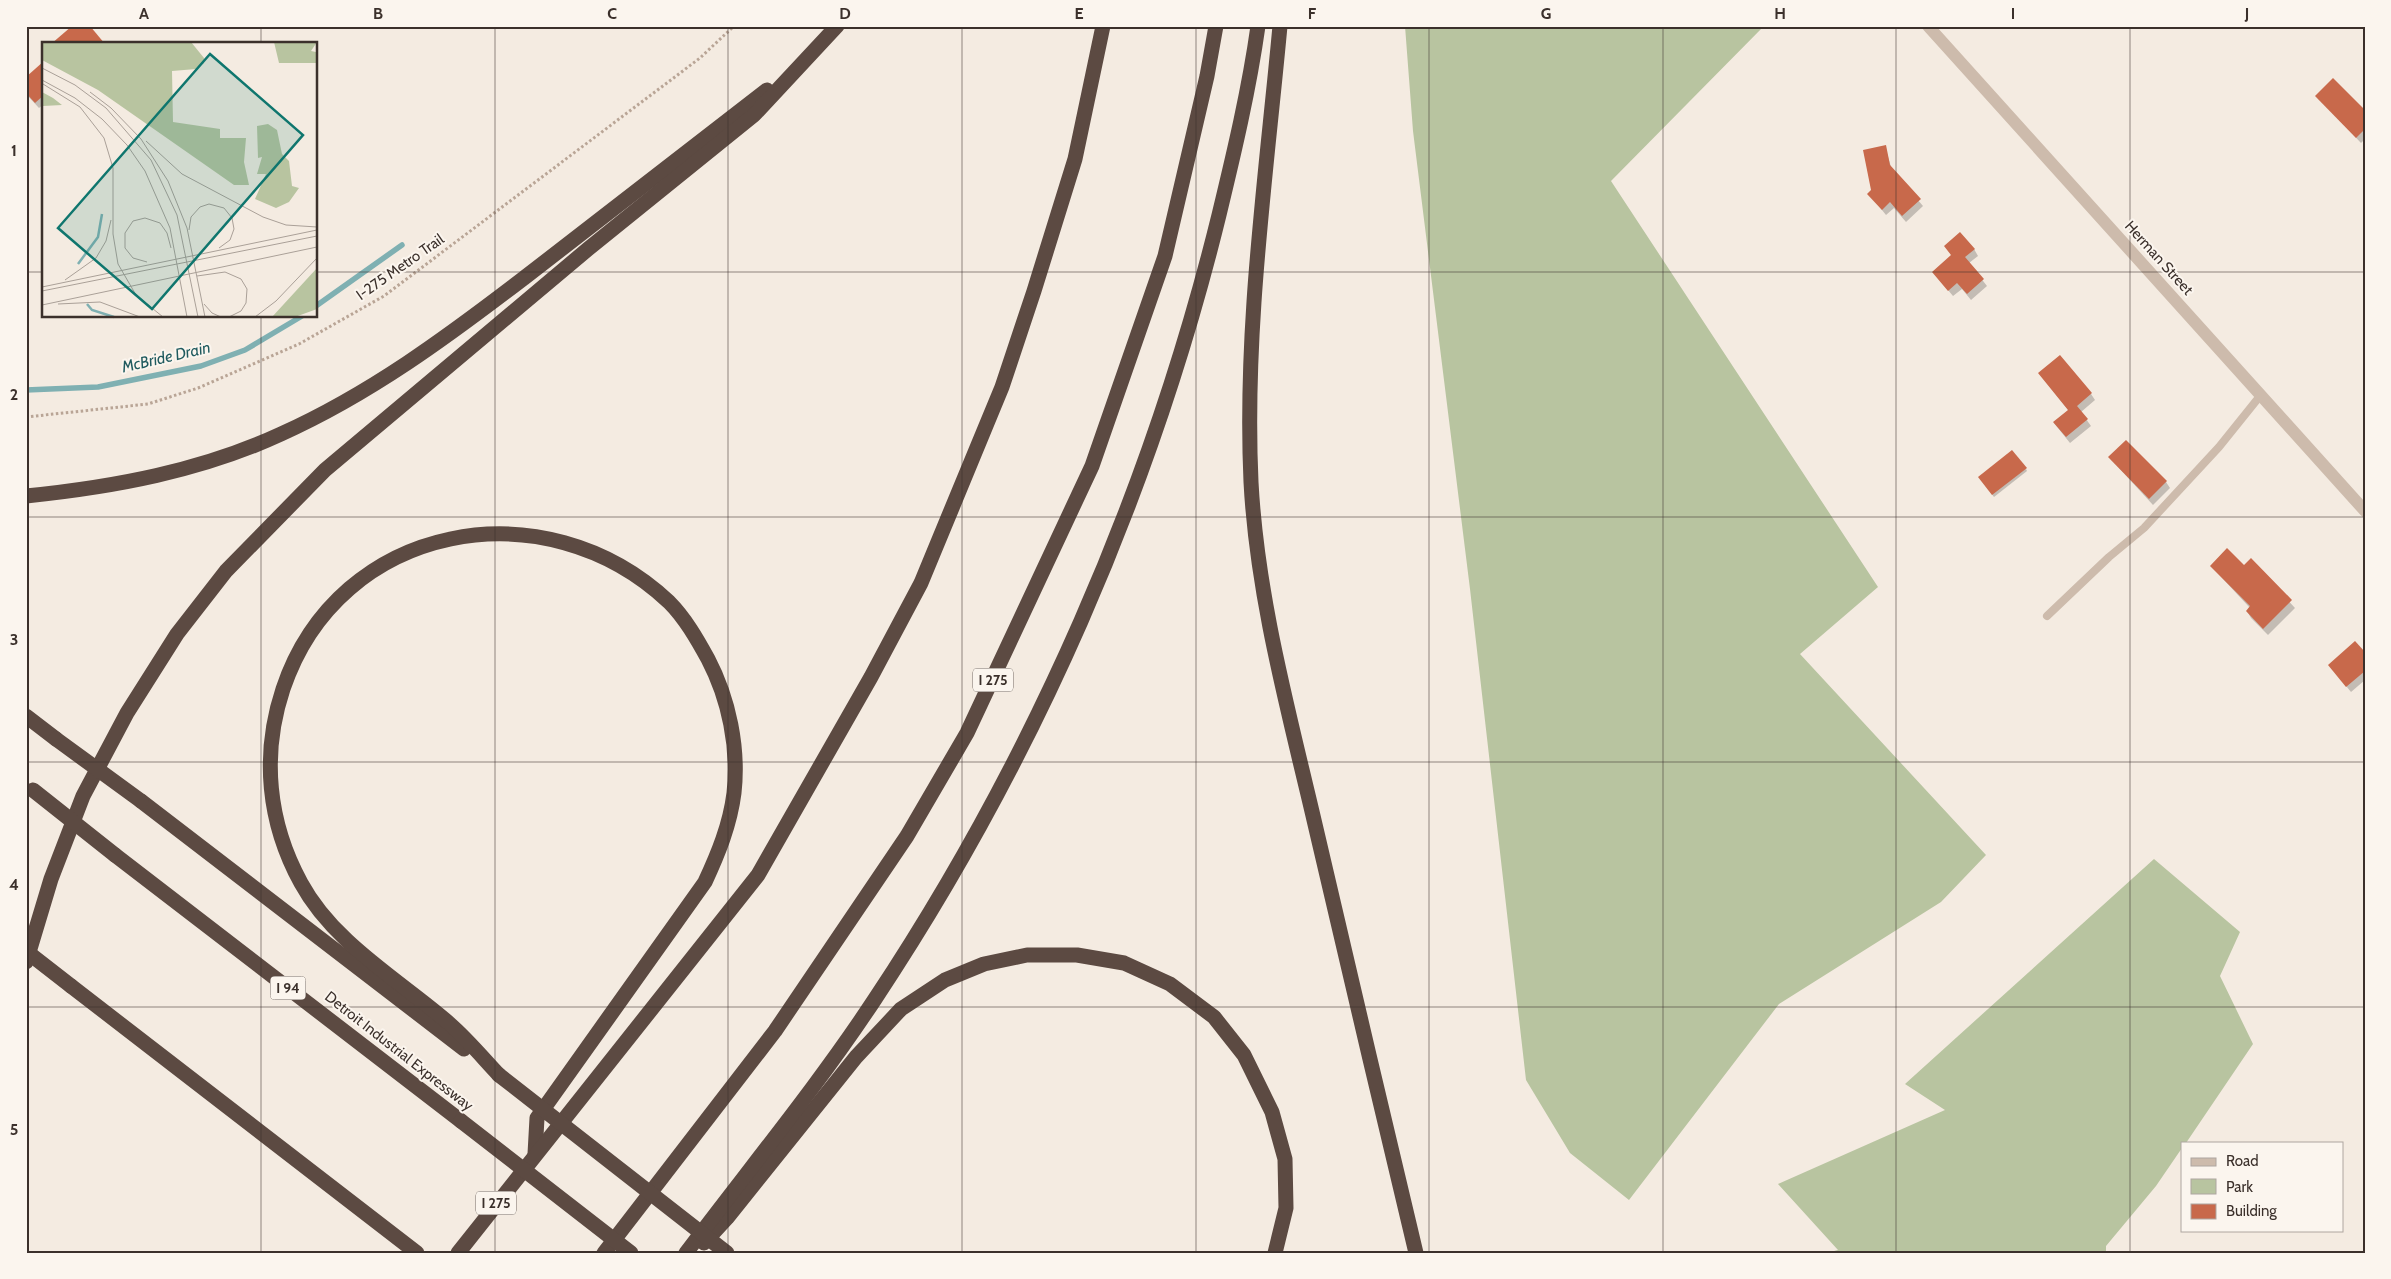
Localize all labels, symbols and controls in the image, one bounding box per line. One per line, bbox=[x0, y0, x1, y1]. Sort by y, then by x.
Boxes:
text: A bbox=[139, 4, 149, 23]
text: B bbox=[373, 4, 383, 23]
text: C bbox=[607, 4, 617, 23]
text: D bbox=[839, 4, 851, 23]
text: E bbox=[1074, 4, 1084, 23]
text: F bbox=[1308, 4, 1317, 23]
text: G bbox=[1541, 4, 1551, 23]
text: H bbox=[1774, 4, 1786, 23]
text: I bbox=[2011, 4, 2015, 23]
text: J bbox=[2244, 4, 2249, 23]
inset map bbox=[42, 42, 318, 318]
text: 1 bbox=[11, 141, 17, 160]
street label: Herman Street bbox=[2121, 217, 2197, 299]
street label: I-275 Metro Trail bbox=[353, 230, 448, 304]
water label: McBride Drain bbox=[119, 338, 212, 377]
text: 2 bbox=[10, 385, 18, 404]
text: 3 bbox=[10, 630, 18, 649]
road number: I 275 bbox=[973, 668, 1013, 692]
text: 4 bbox=[9, 875, 19, 894]
road number: I 94 bbox=[270, 976, 306, 1000]
street label: Detroit Industrial Expressway bbox=[321, 988, 477, 1115]
text: 5 bbox=[10, 1120, 18, 1139]
legend bbox=[2181, 1142, 2344, 1232]
text: Road bbox=[2226, 1152, 2259, 1170]
text: Park bbox=[2226, 1178, 2253, 1196]
road number: I 275 bbox=[476, 1192, 516, 1214]
text: Building bbox=[2226, 1202, 2277, 1220]

